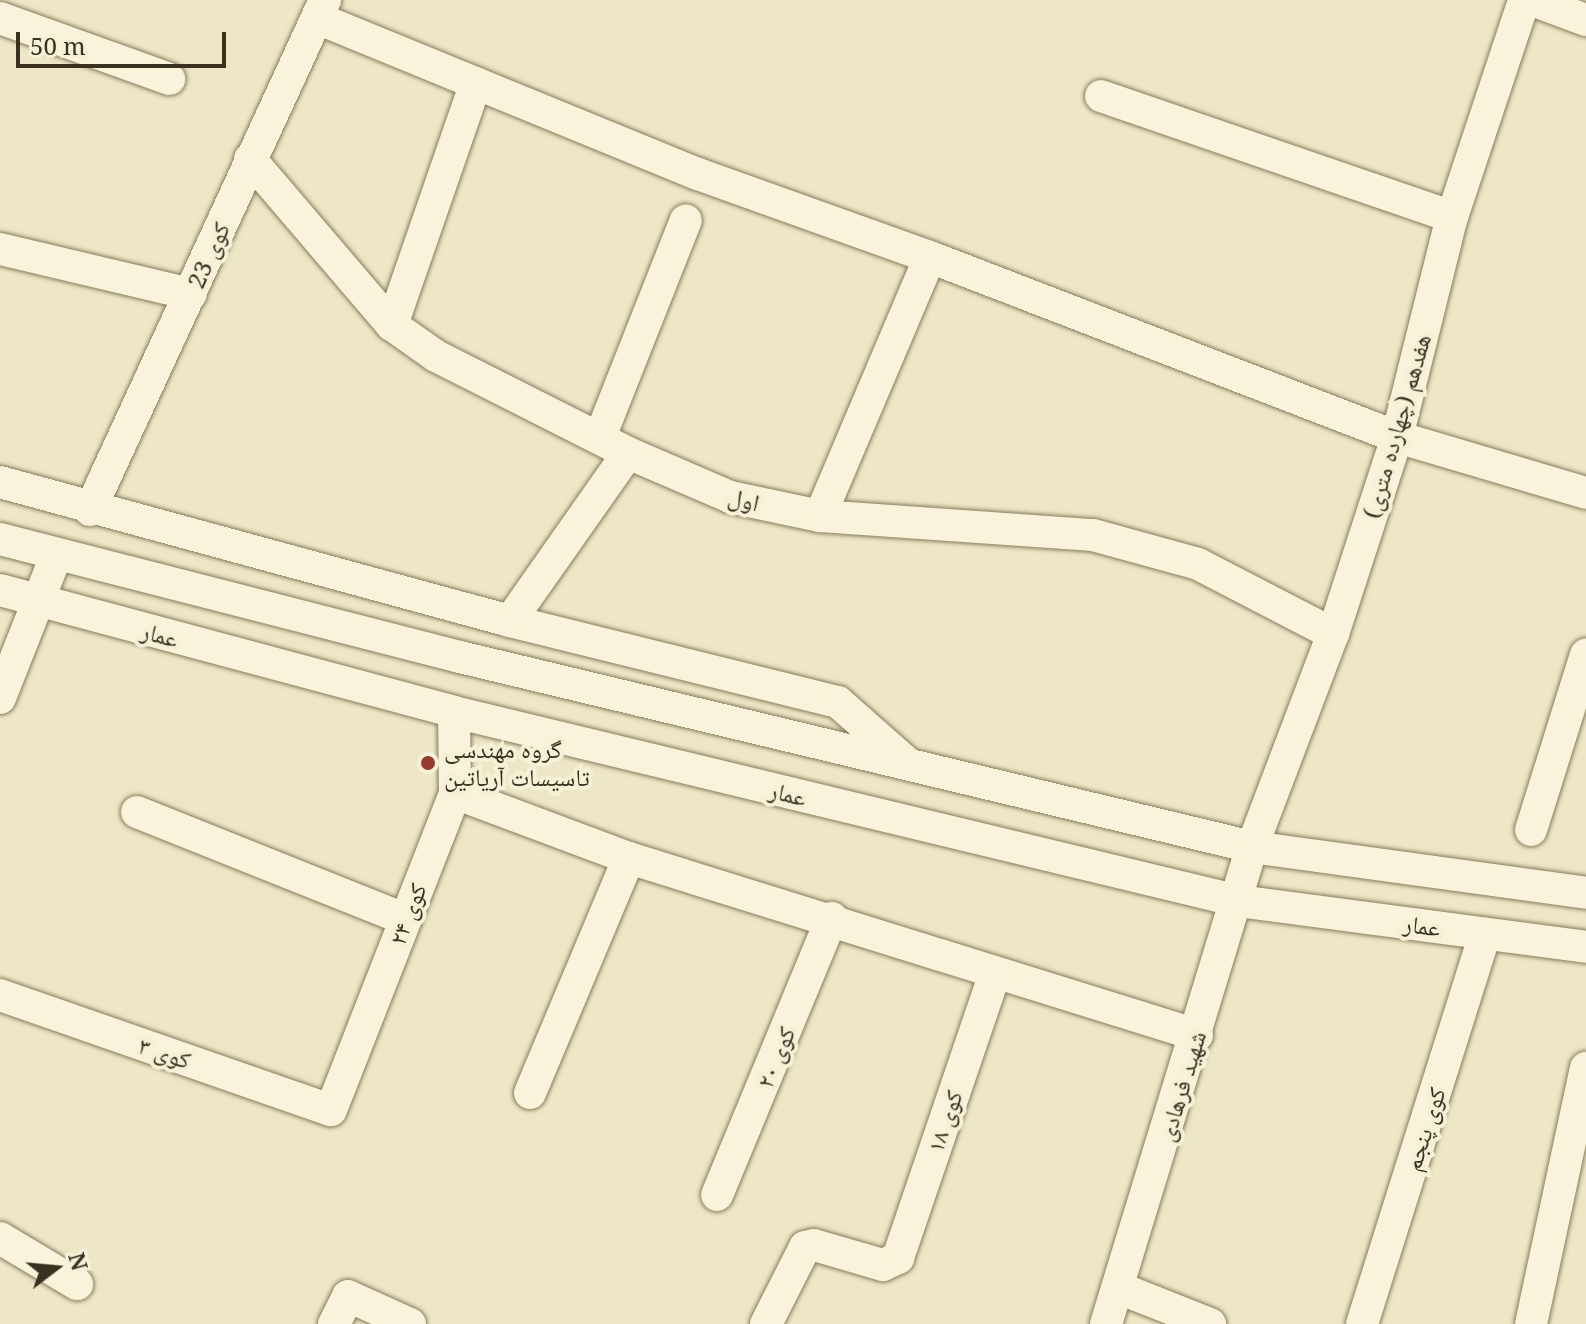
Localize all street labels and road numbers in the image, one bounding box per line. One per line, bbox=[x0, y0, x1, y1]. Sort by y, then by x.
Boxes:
street label: کوی 23 bbox=[181, 218, 235, 292]
street label: هفدهم (چهارده متری) bbox=[1356, 331, 1436, 521]
street label: اول bbox=[725, 481, 763, 517]
street label: عمار bbox=[138, 615, 182, 653]
street label: عمار bbox=[766, 775, 810, 811]
street label: کوی ۲۴ bbox=[382, 879, 432, 949]
street label: عمار bbox=[1401, 908, 1443, 942]
street label: کوی ۲۰ bbox=[749, 1022, 801, 1092]
street label: شهید فرهادی bbox=[1151, 1027, 1211, 1145]
street label: کوی ۳ bbox=[135, 1030, 195, 1074]
street label: کوی پنجم bbox=[1397, 1084, 1451, 1174]
street label: کوی ۱۸ bbox=[920, 1086, 968, 1156]

